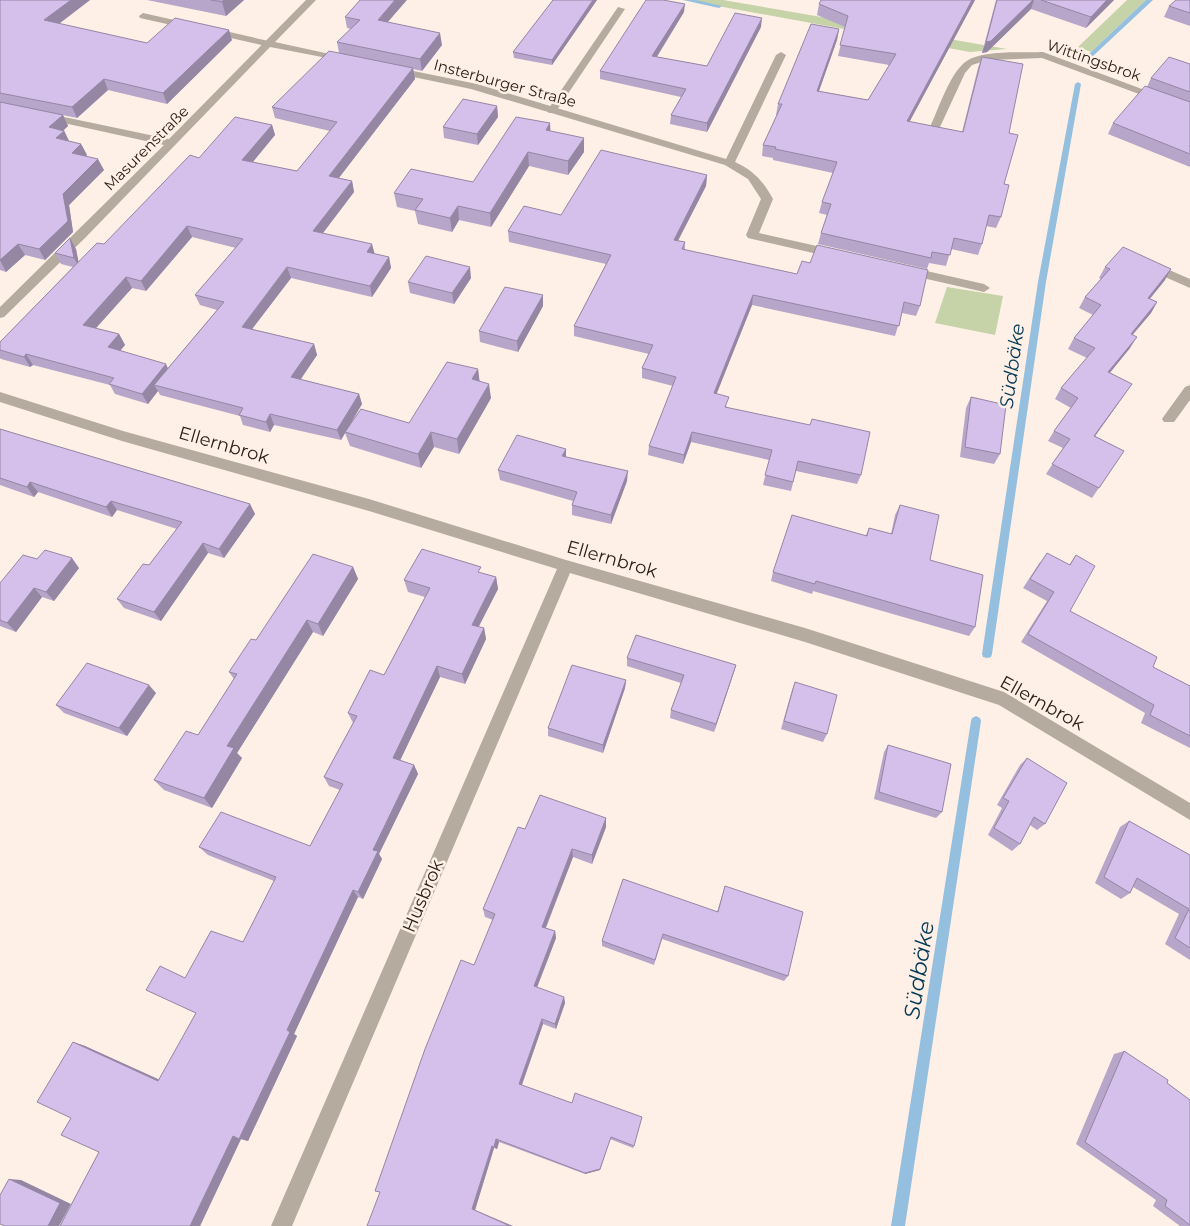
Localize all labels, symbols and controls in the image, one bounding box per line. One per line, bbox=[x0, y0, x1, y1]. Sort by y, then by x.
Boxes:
street label: Wittingsbrok bbox=[1044, 35, 1144, 85]
street label: Insterburger Straße bbox=[432, 55, 578, 111]
street label: Masurenstraße bbox=[100, 102, 192, 194]
water label: Südbäke bbox=[995, 322, 1029, 410]
street label: Ellernbrok bbox=[176, 422, 272, 468]
street label: Ellernbrok bbox=[564, 536, 660, 582]
street label: Ellernbrok bbox=[996, 671, 1088, 735]
street label: Husbrok bbox=[398, 856, 448, 936]
water label: Südbäke bbox=[898, 919, 940, 1021]

